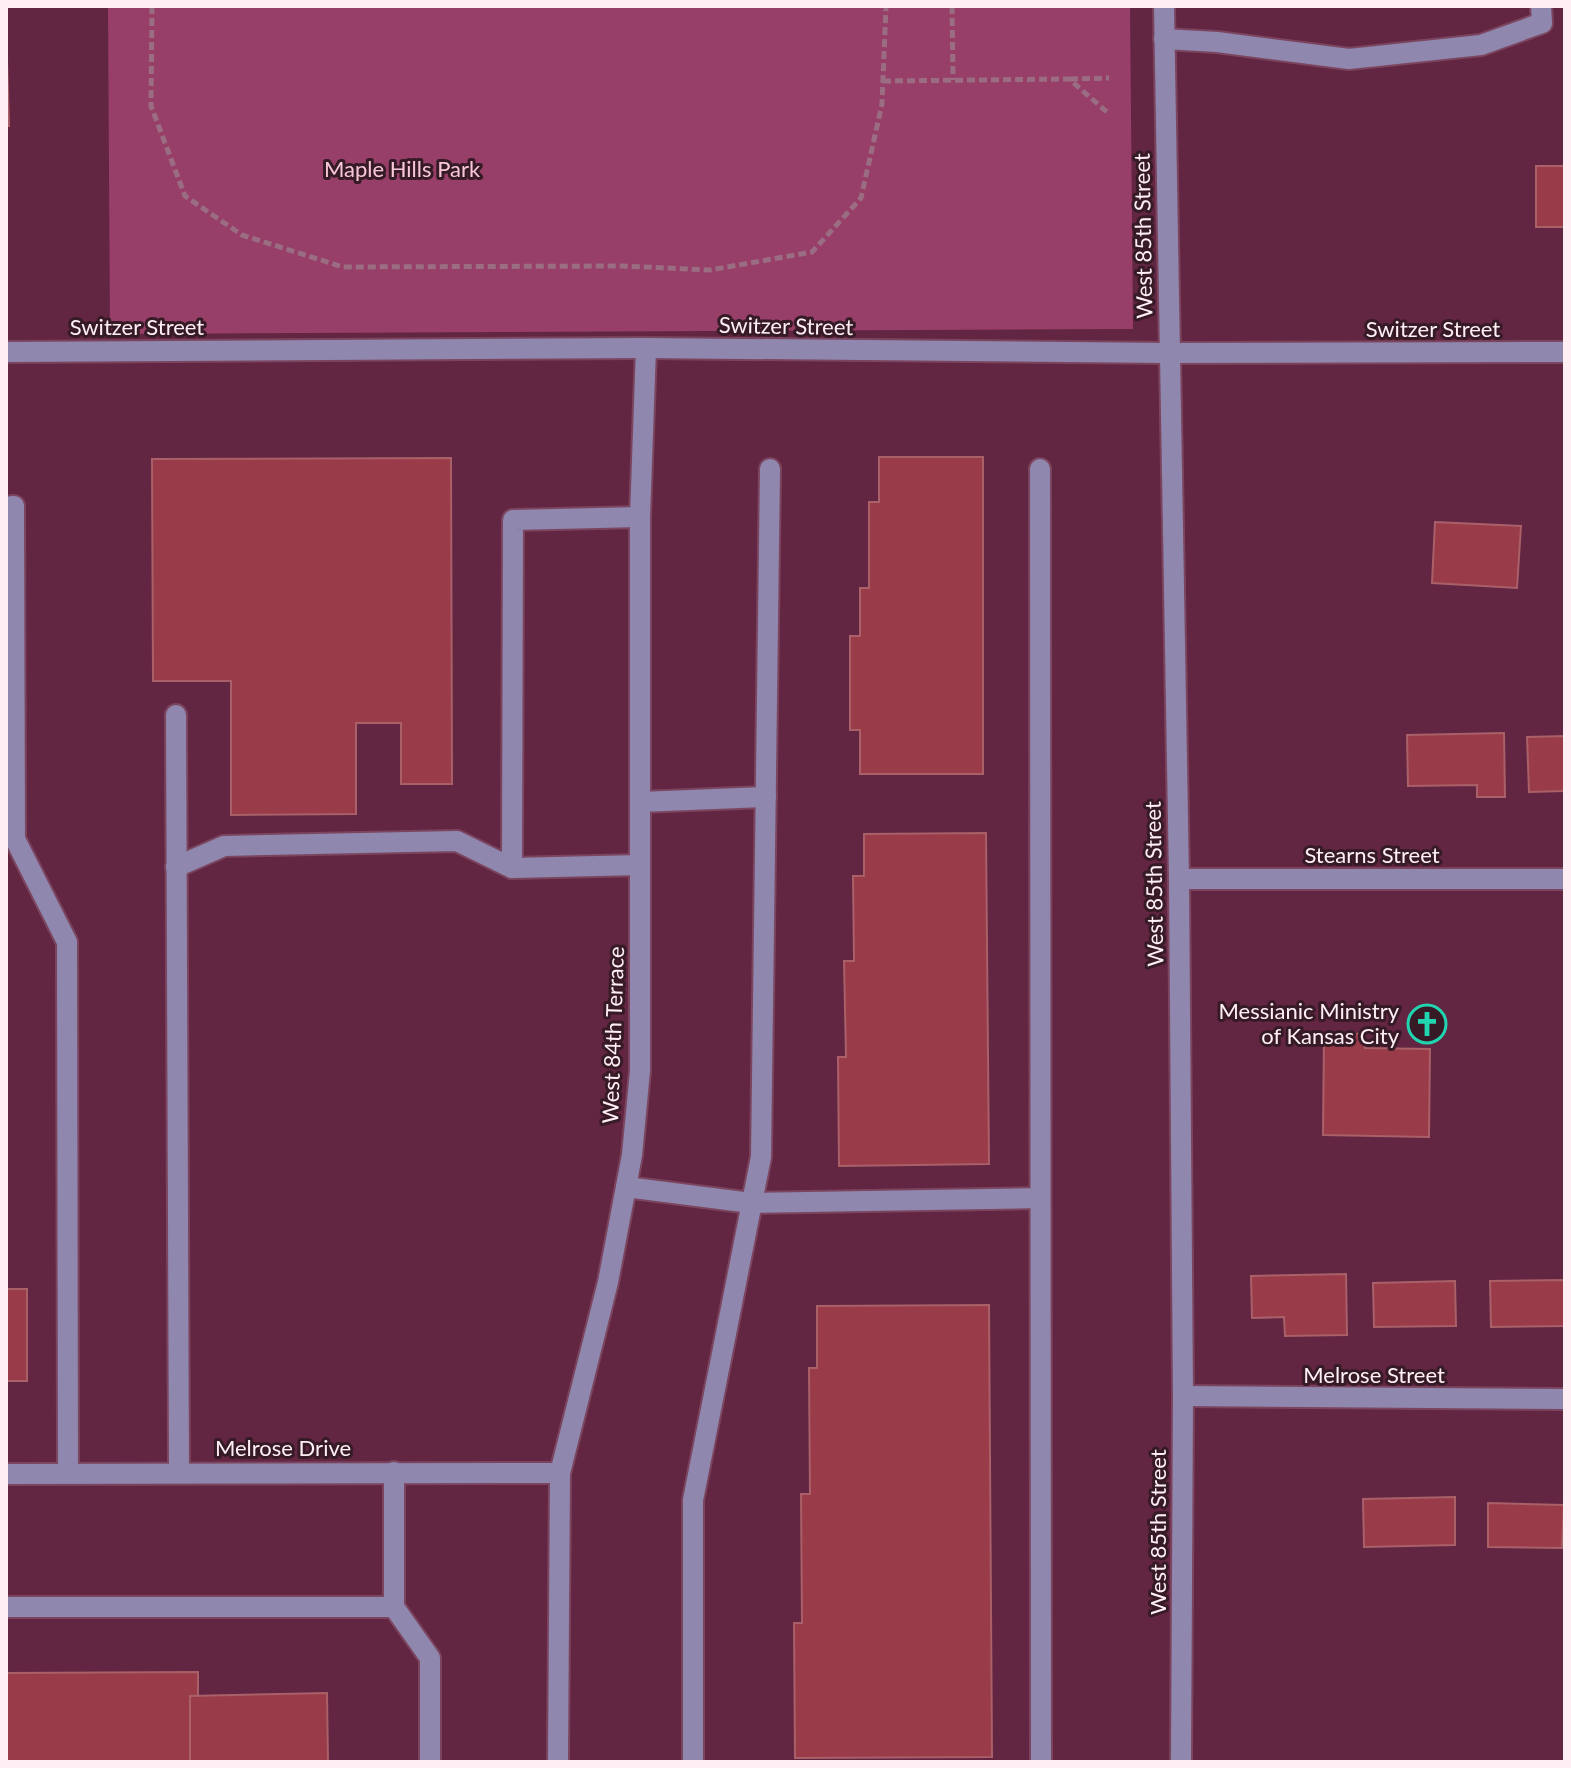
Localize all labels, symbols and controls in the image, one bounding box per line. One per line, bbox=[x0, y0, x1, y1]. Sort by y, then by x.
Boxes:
street label: West 85th Street bbox=[1128, 153, 1157, 319]
park label: Maple Hills Park bbox=[324, 155, 481, 182]
street label: Switzer Street bbox=[719, 311, 854, 340]
street label: Switzer Street bbox=[70, 313, 204, 340]
street label: Switzer Street bbox=[1366, 315, 1500, 342]
street label: West 85th Street bbox=[1139, 801, 1168, 967]
street label: Stearns Street bbox=[1304, 841, 1440, 868]
street label: West 84th Terrace bbox=[596, 946, 629, 1124]
place label: Messianic Ministry of Kansas City bbox=[1218, 997, 1400, 1049]
church icon: Messianic Ministry of Kansas City bbox=[1406, 1003, 1448, 1045]
street label: Melrose Street bbox=[1303, 1361, 1445, 1388]
street label: Melrose Drive bbox=[215, 1434, 351, 1461]
street label: West 85th Street bbox=[1144, 1449, 1171, 1615]

